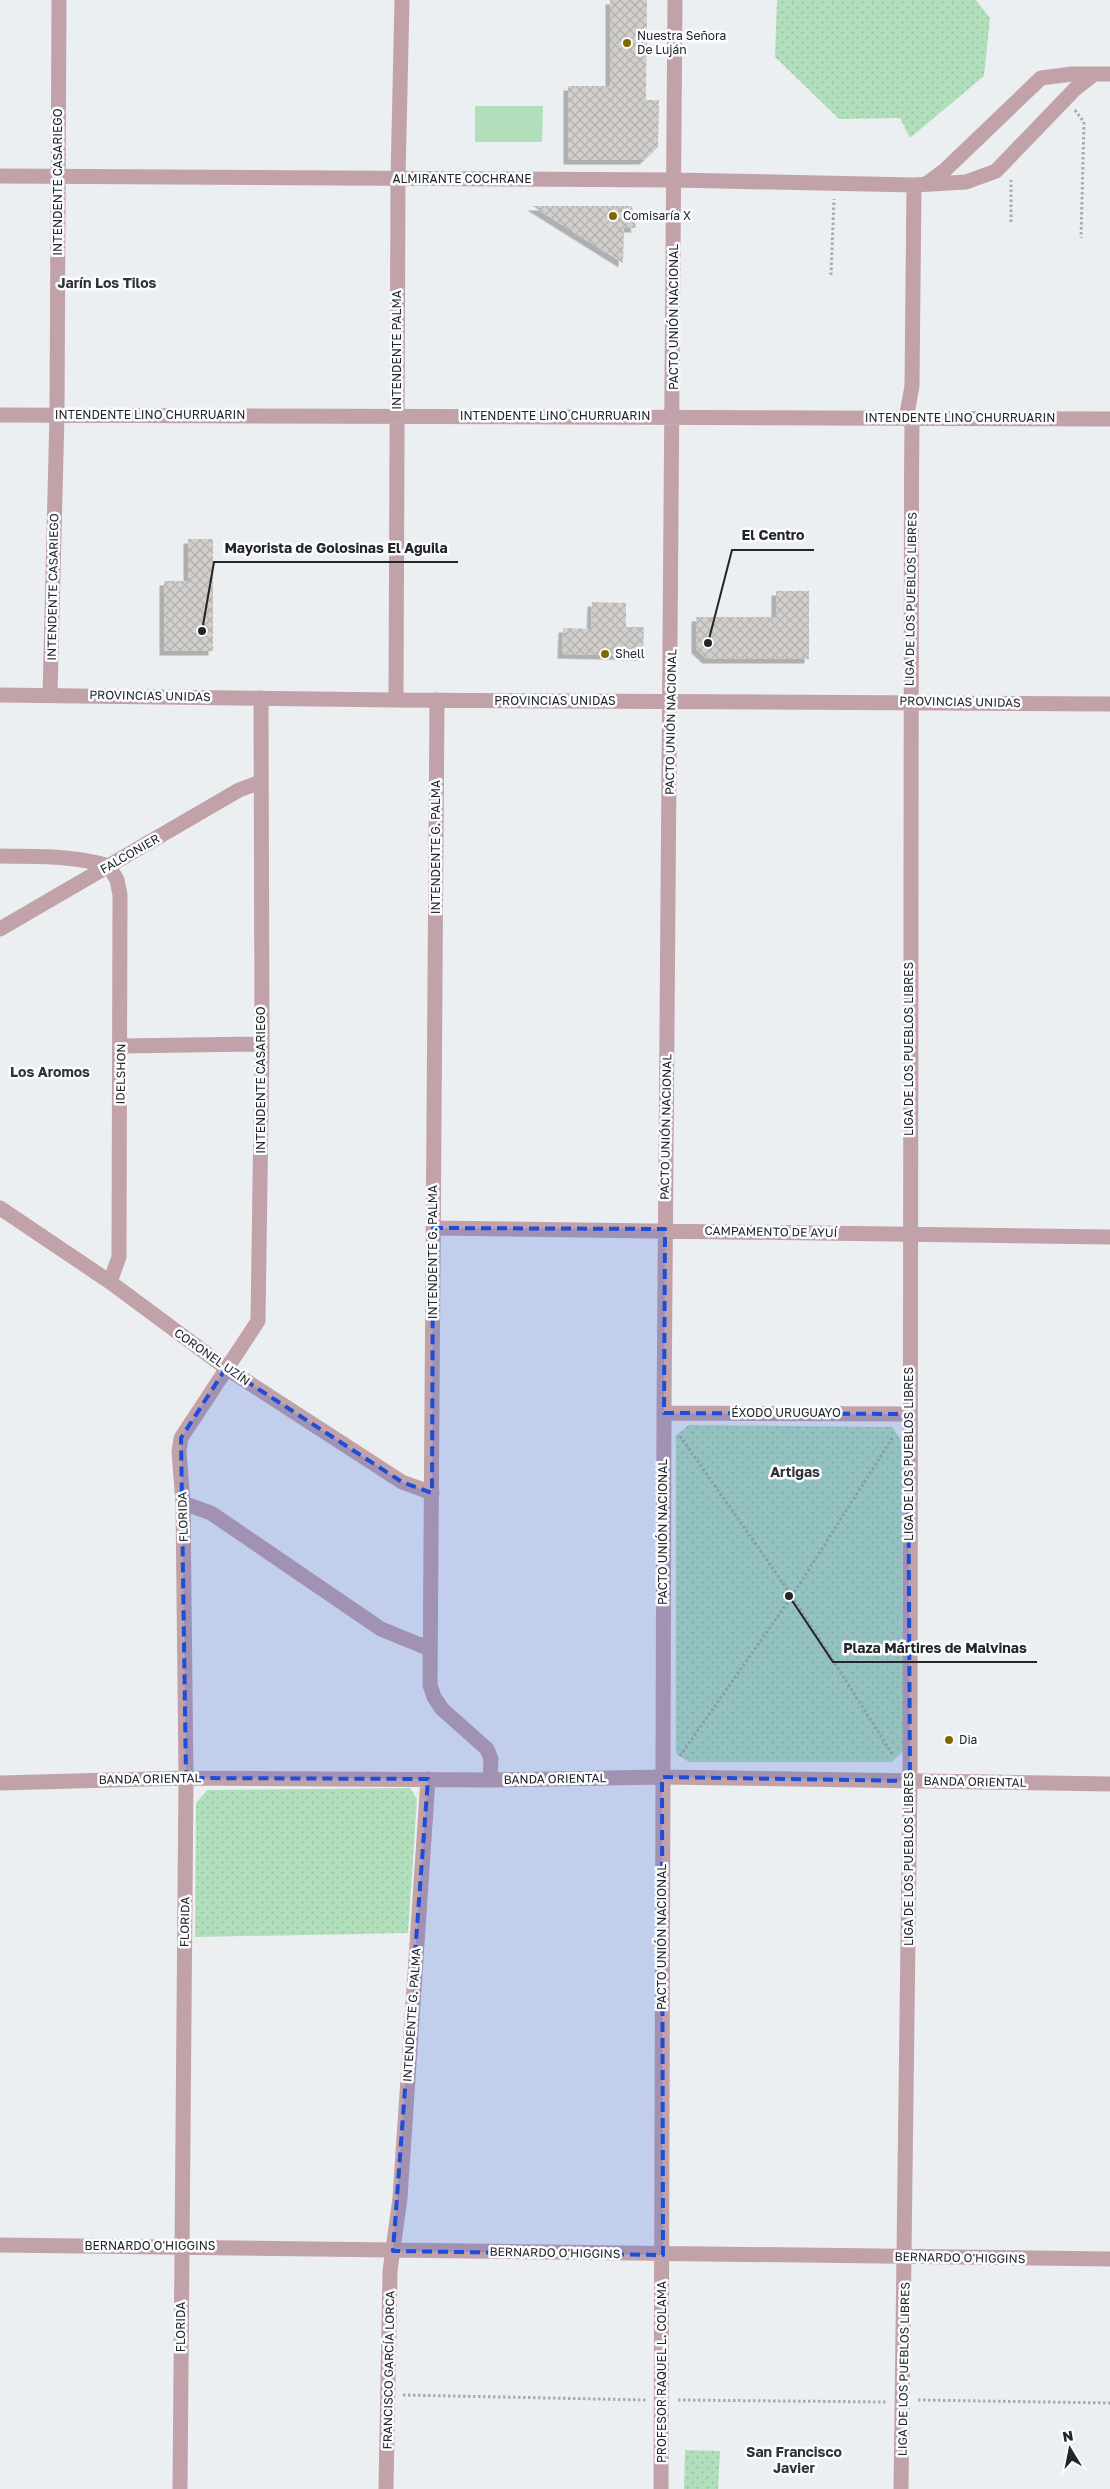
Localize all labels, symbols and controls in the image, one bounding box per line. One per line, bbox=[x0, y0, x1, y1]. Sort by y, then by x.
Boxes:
place label: Nuestra Señora De Luján bbox=[637, 28, 726, 57]
marker: Nuestra Señora De Luján bbox=[621, 37, 633, 49]
street label: INTENDENTE CASARIEGO bbox=[50, 108, 65, 256]
street label: ALMIRANTE COCHRANE bbox=[392, 171, 532, 186]
place label: Comisaría X bbox=[623, 208, 691, 223]
marker: Comisaría X bbox=[607, 210, 619, 222]
street label: PACTO UNIÓN NACIONAL bbox=[666, 244, 681, 390]
district label: Jarín Los Tilos bbox=[58, 274, 157, 291]
street label: INTENDENTE PALMA bbox=[389, 290, 404, 410]
street label: INTENDENTE LINO CHURRUARIN bbox=[55, 407, 245, 422]
street label: INTENDENTE LINO CHURRUARIN bbox=[460, 408, 650, 423]
street label: INTENDENTE LINO CHURRUARIN bbox=[865, 410, 1055, 425]
street label: LIGA DE LOS PUEBLOS LIBRES bbox=[901, 511, 920, 686]
street label: INTENDENTE CASARIEGO bbox=[44, 513, 61, 661]
callout: El Centro bbox=[732, 521, 814, 550]
text: El Centro bbox=[742, 526, 804, 543]
callout: Mayorista de Golosinas El Aguila bbox=[214, 533, 458, 562]
text: Mayorista de Golosinas El Aguila bbox=[224, 539, 448, 556]
place label: Shell bbox=[615, 646, 645, 661]
marker: Shell bbox=[599, 648, 611, 660]
street label: PACTO UNIÓN NACIONAL bbox=[662, 649, 679, 795]
street label: PROVINCIAS UNIDAS bbox=[89, 687, 211, 704]
street label: PROVINCIAS UNIDAS bbox=[494, 693, 616, 708]
street label: PROVINCIAS UNIDAS bbox=[899, 693, 1021, 710]
street label: INTENDENTE G. PALMA bbox=[428, 780, 443, 914]
street label: FALCONIER bbox=[97, 831, 162, 877]
street label: LIGA DE LOS PUEBLOS LIBRES bbox=[901, 962, 916, 1136]
street label: INTENDENTE CASARIEGO bbox=[253, 1006, 268, 1154]
street label: IDELSHON bbox=[112, 1043, 129, 1105]
street label: PACTO UNIÓN NACIONAL bbox=[657, 1054, 674, 1200]
district label: Los Aromos bbox=[10, 1063, 90, 1080]
street label: INTENDENTE G. PALMA bbox=[425, 1185, 440, 1319]
street label: CAMPAMENTO DE AYUÍ bbox=[704, 1223, 839, 1240]
street label: CORONEL UZÍN bbox=[171, 1325, 253, 1388]
street label: LIGA DE LOS PUEBLOS LIBRES bbox=[901, 1367, 916, 1541]
street label: ÉXODO URUGUAYO bbox=[731, 1405, 841, 1420]
street label: PACTO UNIÓN NACIONAL bbox=[655, 1459, 670, 1605]
district label: Artigas bbox=[770, 1463, 820, 1480]
street label: FLORIDA bbox=[174, 1492, 191, 1543]
callout: Plaza Mártires de Malvinas bbox=[833, 1633, 1037, 1662]
text: Plaza Mártires de Malvinas bbox=[843, 1639, 1027, 1656]
place label: Dia bbox=[959, 1732, 977, 1747]
marker: Dia bbox=[943, 1734, 955, 1746]
street label: BANDA ORIENTAL bbox=[98, 1770, 202, 1787]
street label: BANDA ORIENTAL bbox=[503, 1770, 607, 1787]
street label: LIGA DE LOS PUEBLOS LIBRES bbox=[901, 1772, 916, 1946]
street label: BANDA ORIENTAL bbox=[923, 1773, 1027, 1790]
street label: PACTO UNIÓN NACIONAL bbox=[654, 1864, 669, 2010]
street label: FLORIDA bbox=[177, 1897, 192, 1947]
street label: INTENDENTE G. PALMA bbox=[399, 1947, 424, 2082]
street label: BERNARDO O'HIGGINS bbox=[84, 2238, 216, 2253]
street label: BERNARDO O'HIGGINS bbox=[489, 2244, 621, 2261]
street label: BERNARDO O'HIGGINS bbox=[894, 2249, 1026, 2266]
street label: PROFESOR RAQUEL L. COLAMA bbox=[654, 2281, 669, 2463]
street label: LIGA DE LOS PUEBLOS LIBRES bbox=[894, 2281, 913, 2456]
street label: FRANCISCO GARCÍA LORCA bbox=[380, 2290, 397, 2450]
street label: FLORIDA bbox=[173, 2302, 188, 2352]
north arrow bbox=[1045, 2424, 1095, 2474]
text: N bbox=[1061, 2426, 1074, 2445]
district label: San Francisco Javier bbox=[746, 2443, 842, 2476]

